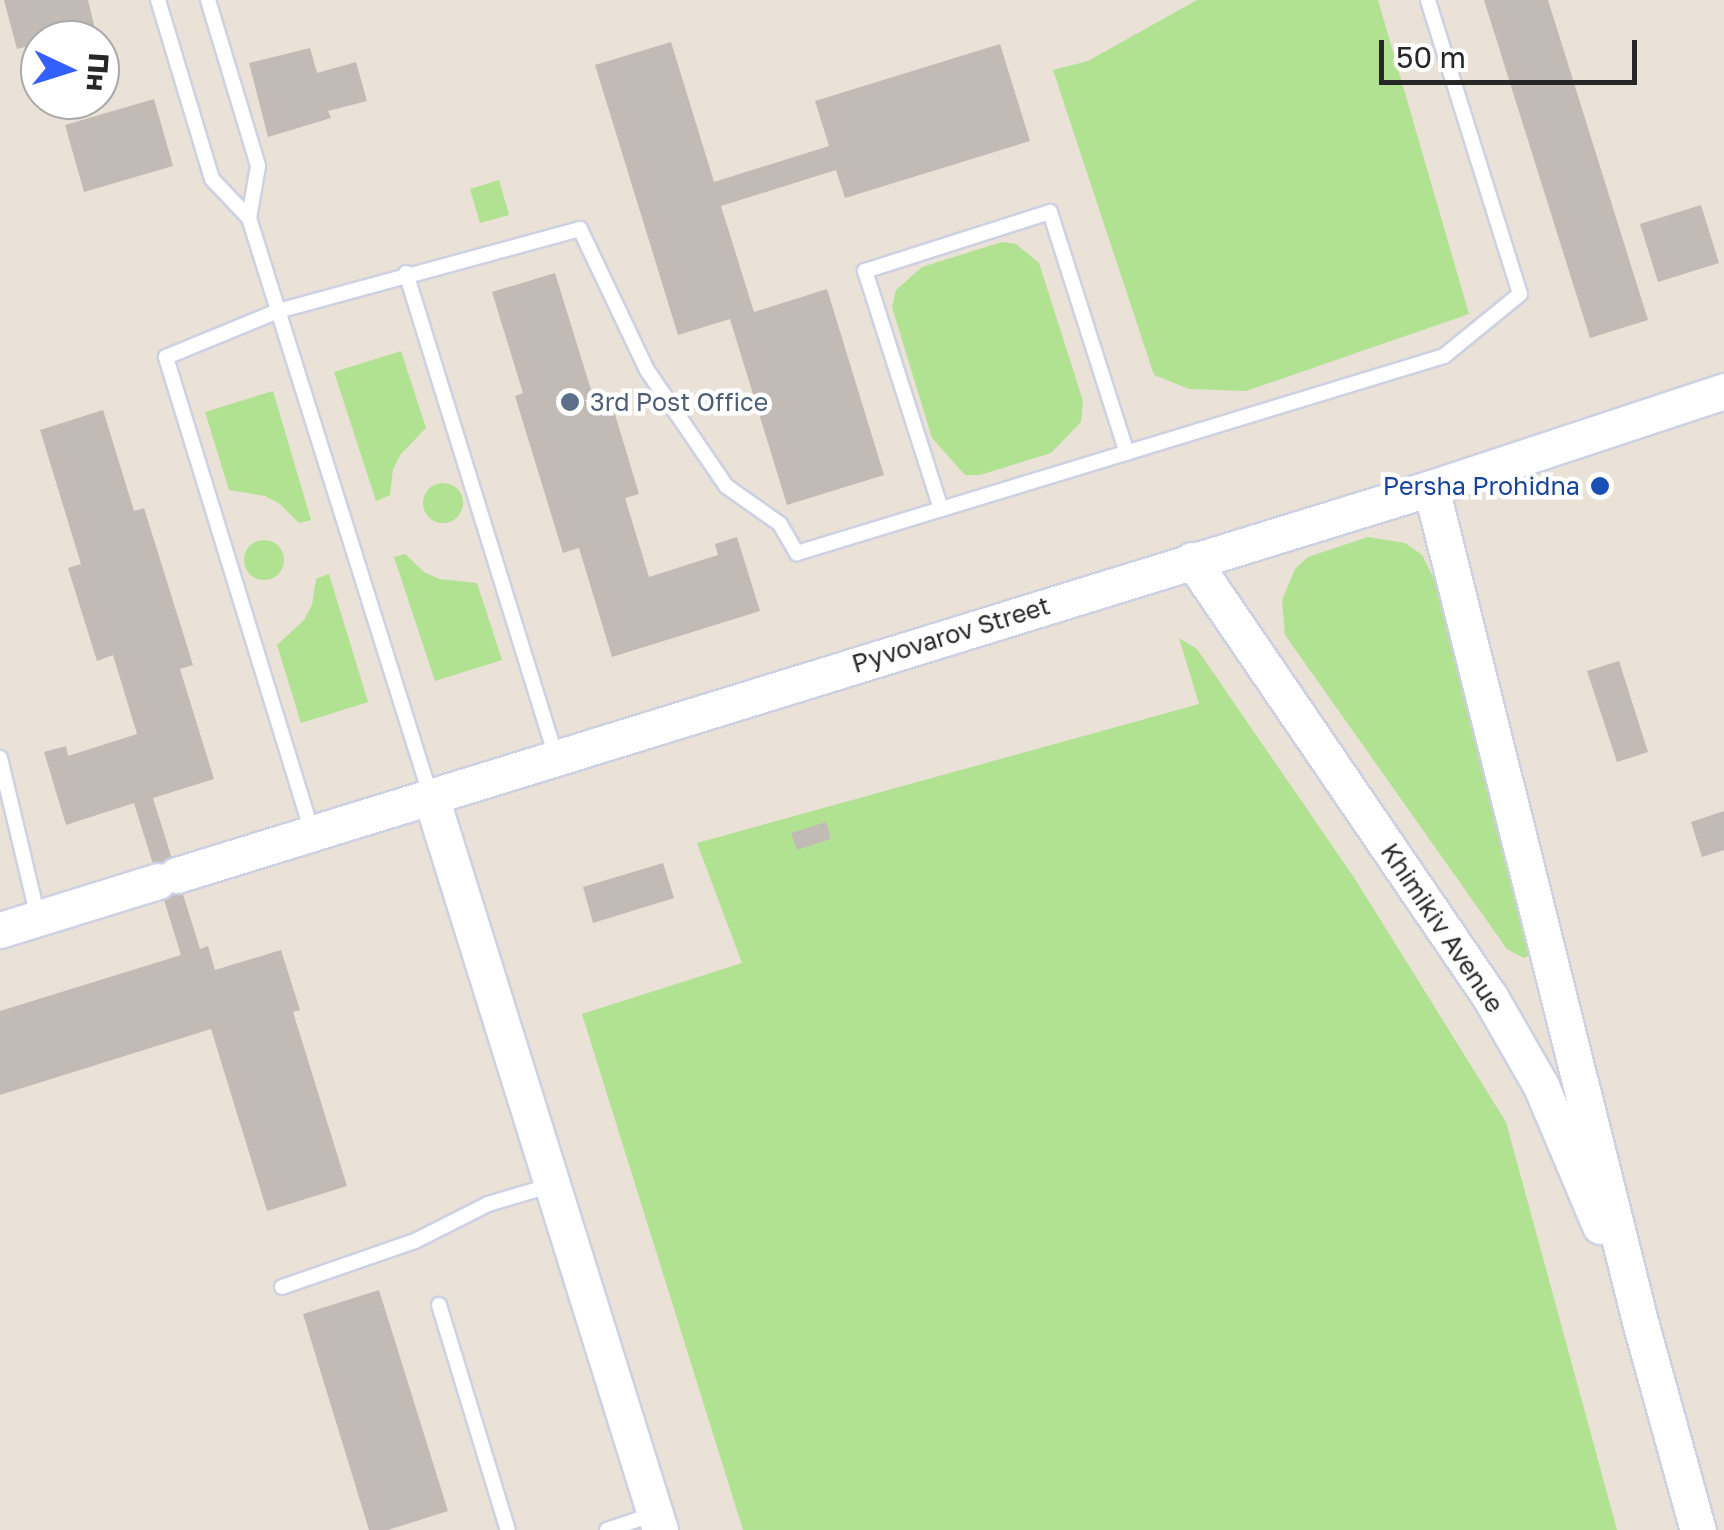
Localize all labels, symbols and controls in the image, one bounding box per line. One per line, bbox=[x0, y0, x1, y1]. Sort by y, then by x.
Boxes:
north arrow bbox=[20, 20, 120, 120]
scale bar bbox=[1384, 20, 1642, 82]
text: 50 m bbox=[1396, 39, 1466, 75]
text: Пн bbox=[81, 52, 116, 92]
place label: 3rd Post Office bbox=[590, 387, 768, 417]
marker: 3rd Post Office bbox=[559, 391, 581, 413]
place label: Persha Prohidna bbox=[1383, 471, 1580, 501]
marker: Persha Prohidna bbox=[1589, 475, 1611, 497]
street label: Pyvovarov Street bbox=[848, 591, 1054, 679]
street label: Khimikiv Avenue bbox=[1374, 838, 1510, 1018]

